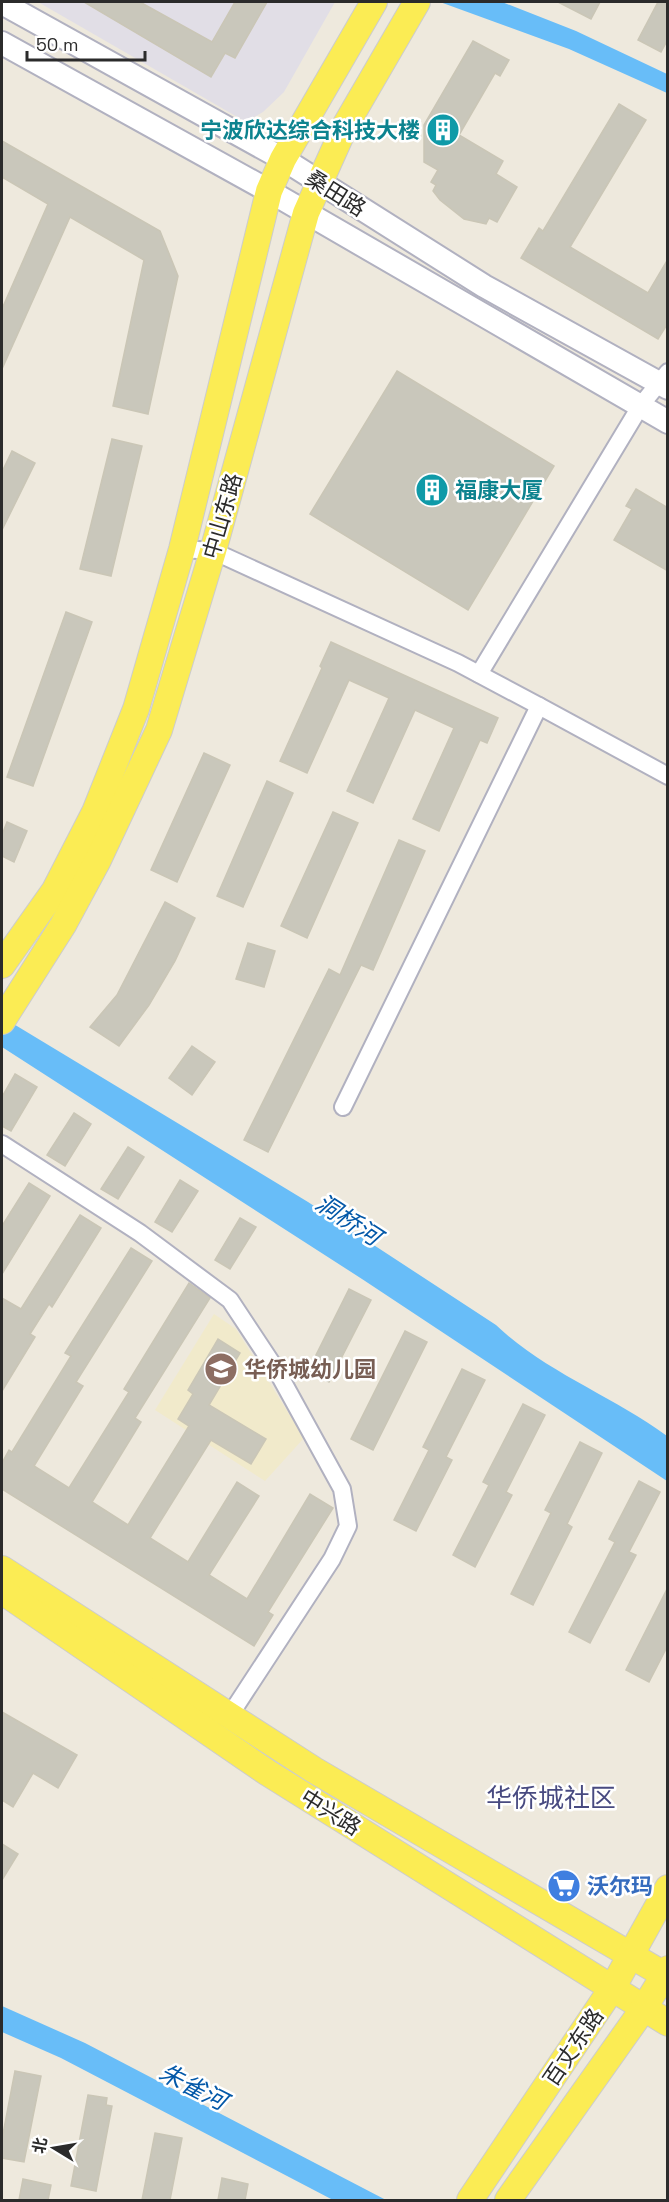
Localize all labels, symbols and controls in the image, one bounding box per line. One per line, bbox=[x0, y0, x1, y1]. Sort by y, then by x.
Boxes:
scale bar bbox=[27, 24, 146, 62]
text: 50 m bbox=[36, 33, 78, 56]
building icon: 宁波欣达综合科技大楼 bbox=[425, 112, 461, 148]
place label: 宁波欣达综合科技大楼 bbox=[200, 116, 420, 144]
street label: 桑田路 bbox=[301, 164, 371, 222]
street label: 中山东路 bbox=[196, 470, 248, 562]
building icon: 福康大厦 bbox=[414, 472, 450, 508]
place label: 福康大厦 bbox=[455, 476, 543, 504]
water label: 洞桥河 bbox=[310, 1187, 390, 1254]
school or university icon: 华侨城幼儿园 bbox=[203, 1351, 239, 1387]
place label: 华侨城幼儿园 bbox=[244, 1355, 376, 1383]
district label: 华侨城社区 bbox=[486, 1781, 616, 1815]
street label: 中兴路 bbox=[296, 1783, 366, 1841]
supermarket icon: 沃尔玛 bbox=[546, 1868, 582, 1904]
place label: 沃尔玛 bbox=[587, 1872, 653, 1900]
street label: 百丈东路 bbox=[537, 2003, 609, 2091]
water label: 朱雀河 bbox=[154, 2056, 236, 2119]
north arrow bbox=[24, 2118, 84, 2178]
text: 北 bbox=[28, 2135, 52, 2155]

